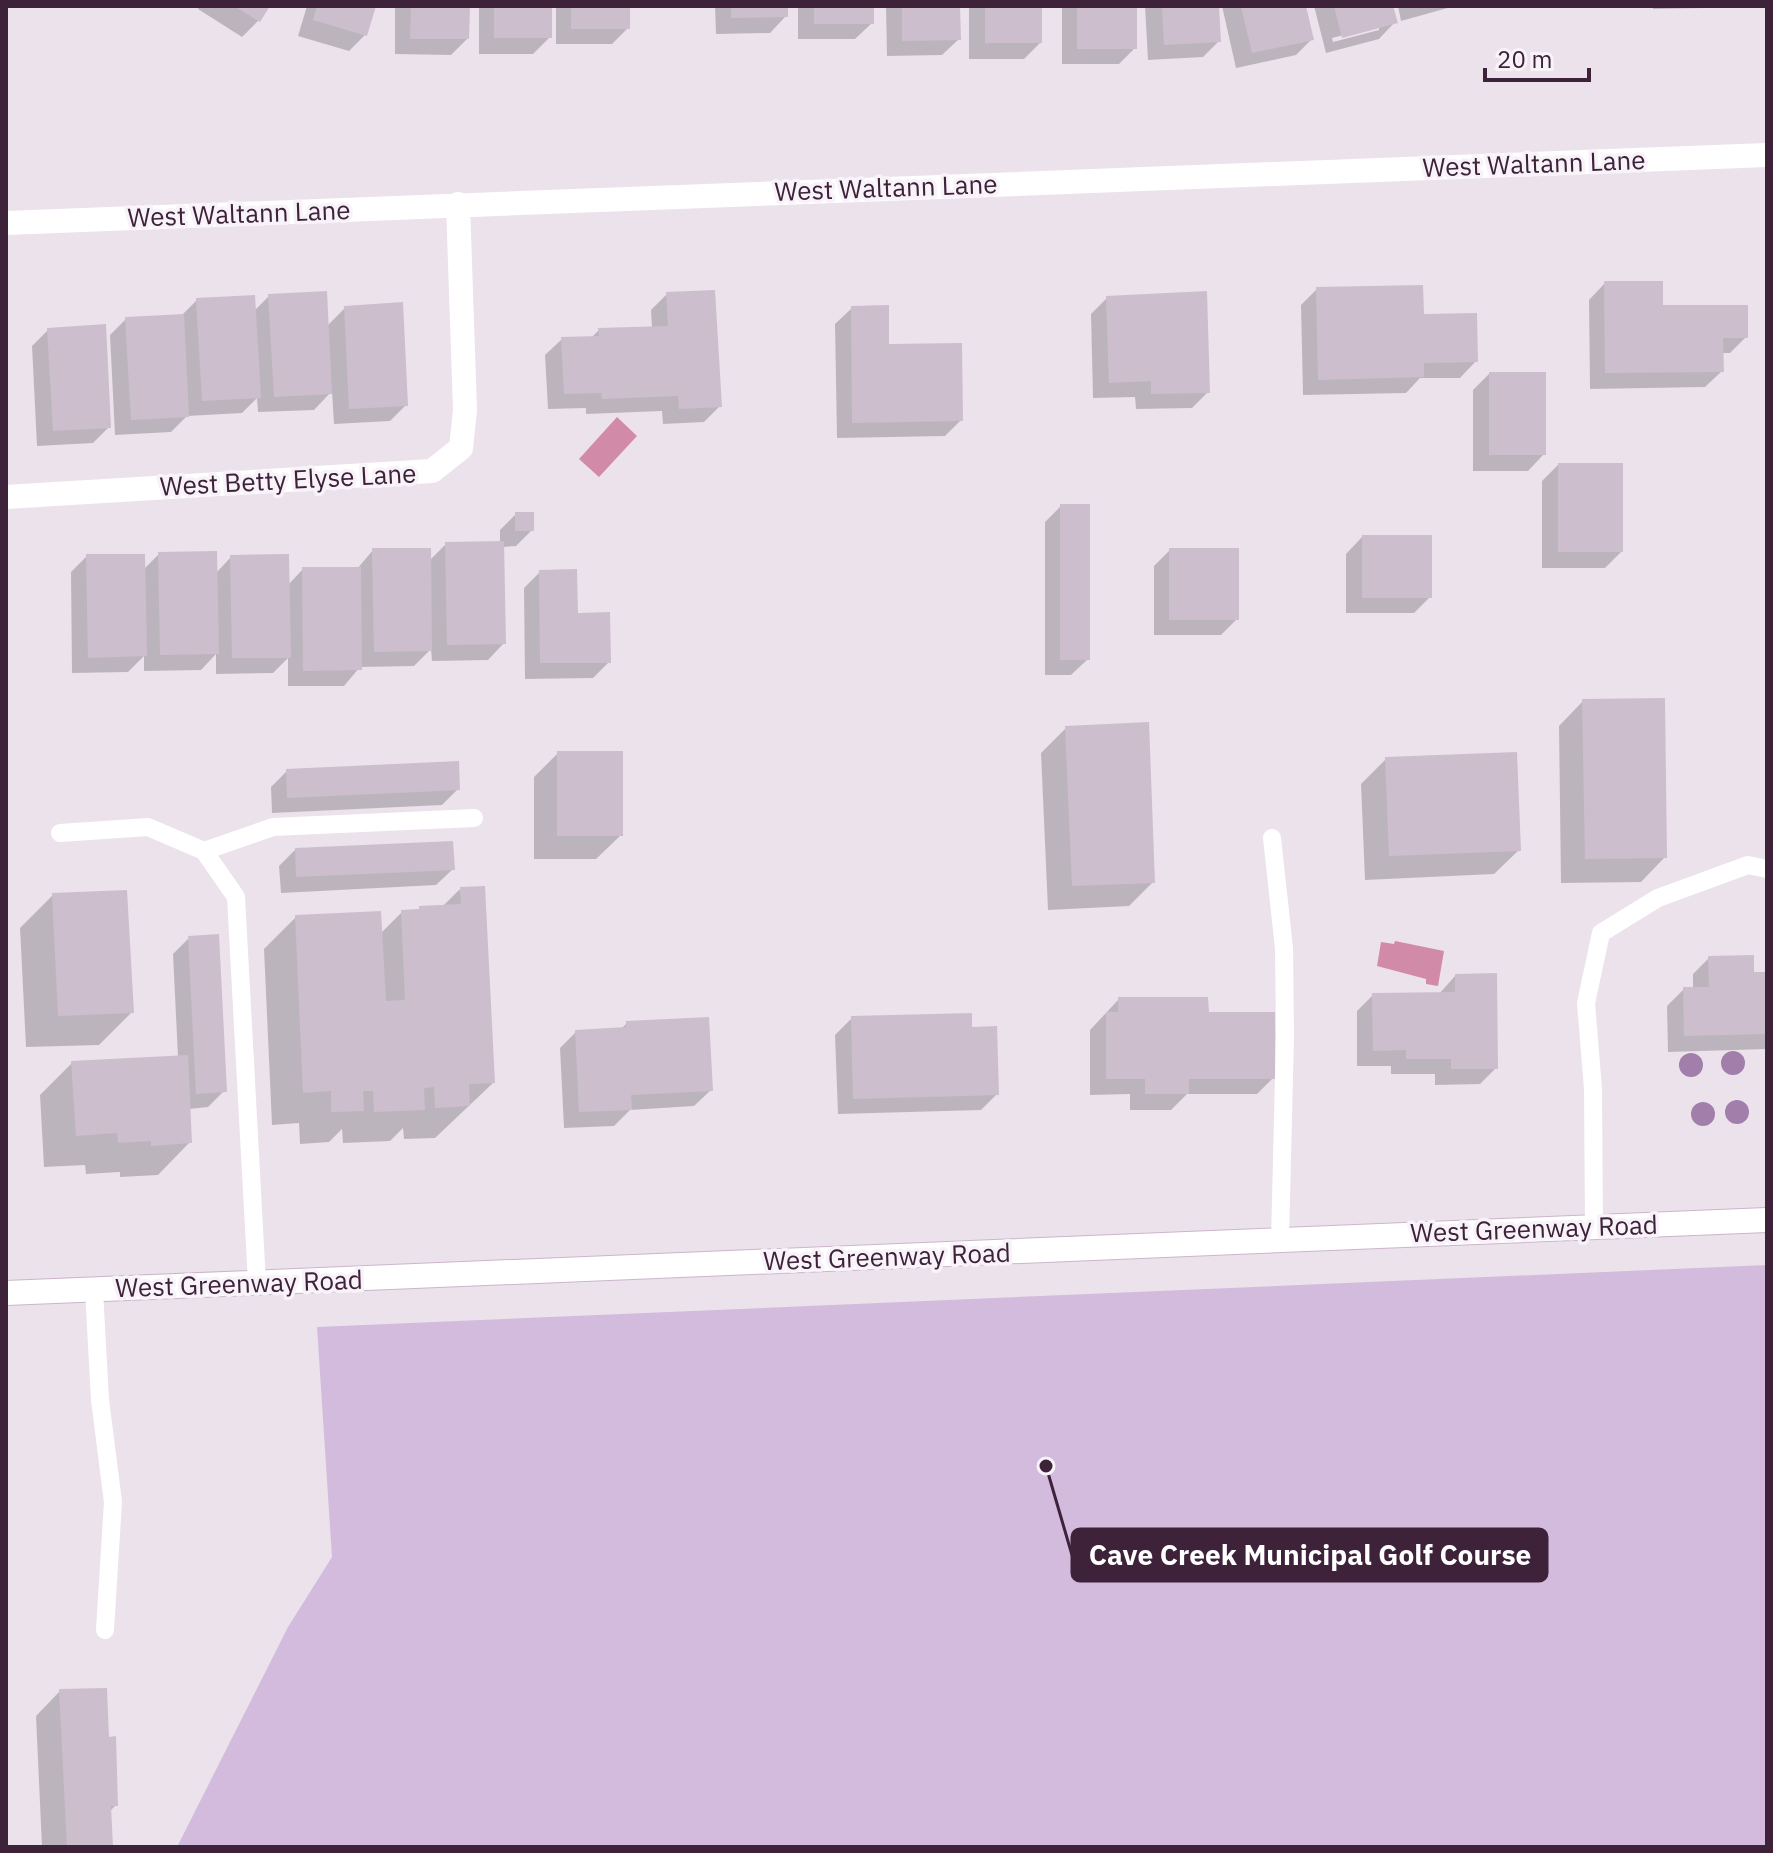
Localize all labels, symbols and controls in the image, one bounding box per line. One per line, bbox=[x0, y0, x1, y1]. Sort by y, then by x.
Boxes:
scale bar bbox=[1485, 32, 1589, 82]
text: 20 m bbox=[1497, 43, 1552, 75]
street label: West Waltann Lane bbox=[1422, 142, 1646, 184]
street label: West Waltann Lane bbox=[774, 166, 998, 208]
street label: West Waltann Lane bbox=[127, 192, 351, 234]
street label: West Betty Elyse Lane bbox=[159, 455, 417, 503]
street label: West Greenway Road bbox=[1410, 1207, 1658, 1249]
street label: West Greenway Road bbox=[763, 1235, 1011, 1277]
street label: West Greenway Road bbox=[115, 1262, 363, 1304]
callout: Cave Creek Municipal Golf Course bbox=[1072, 1529, 1547, 1581]
text: Cave Creek Municipal Golf Course bbox=[1089, 1536, 1531, 1573]

